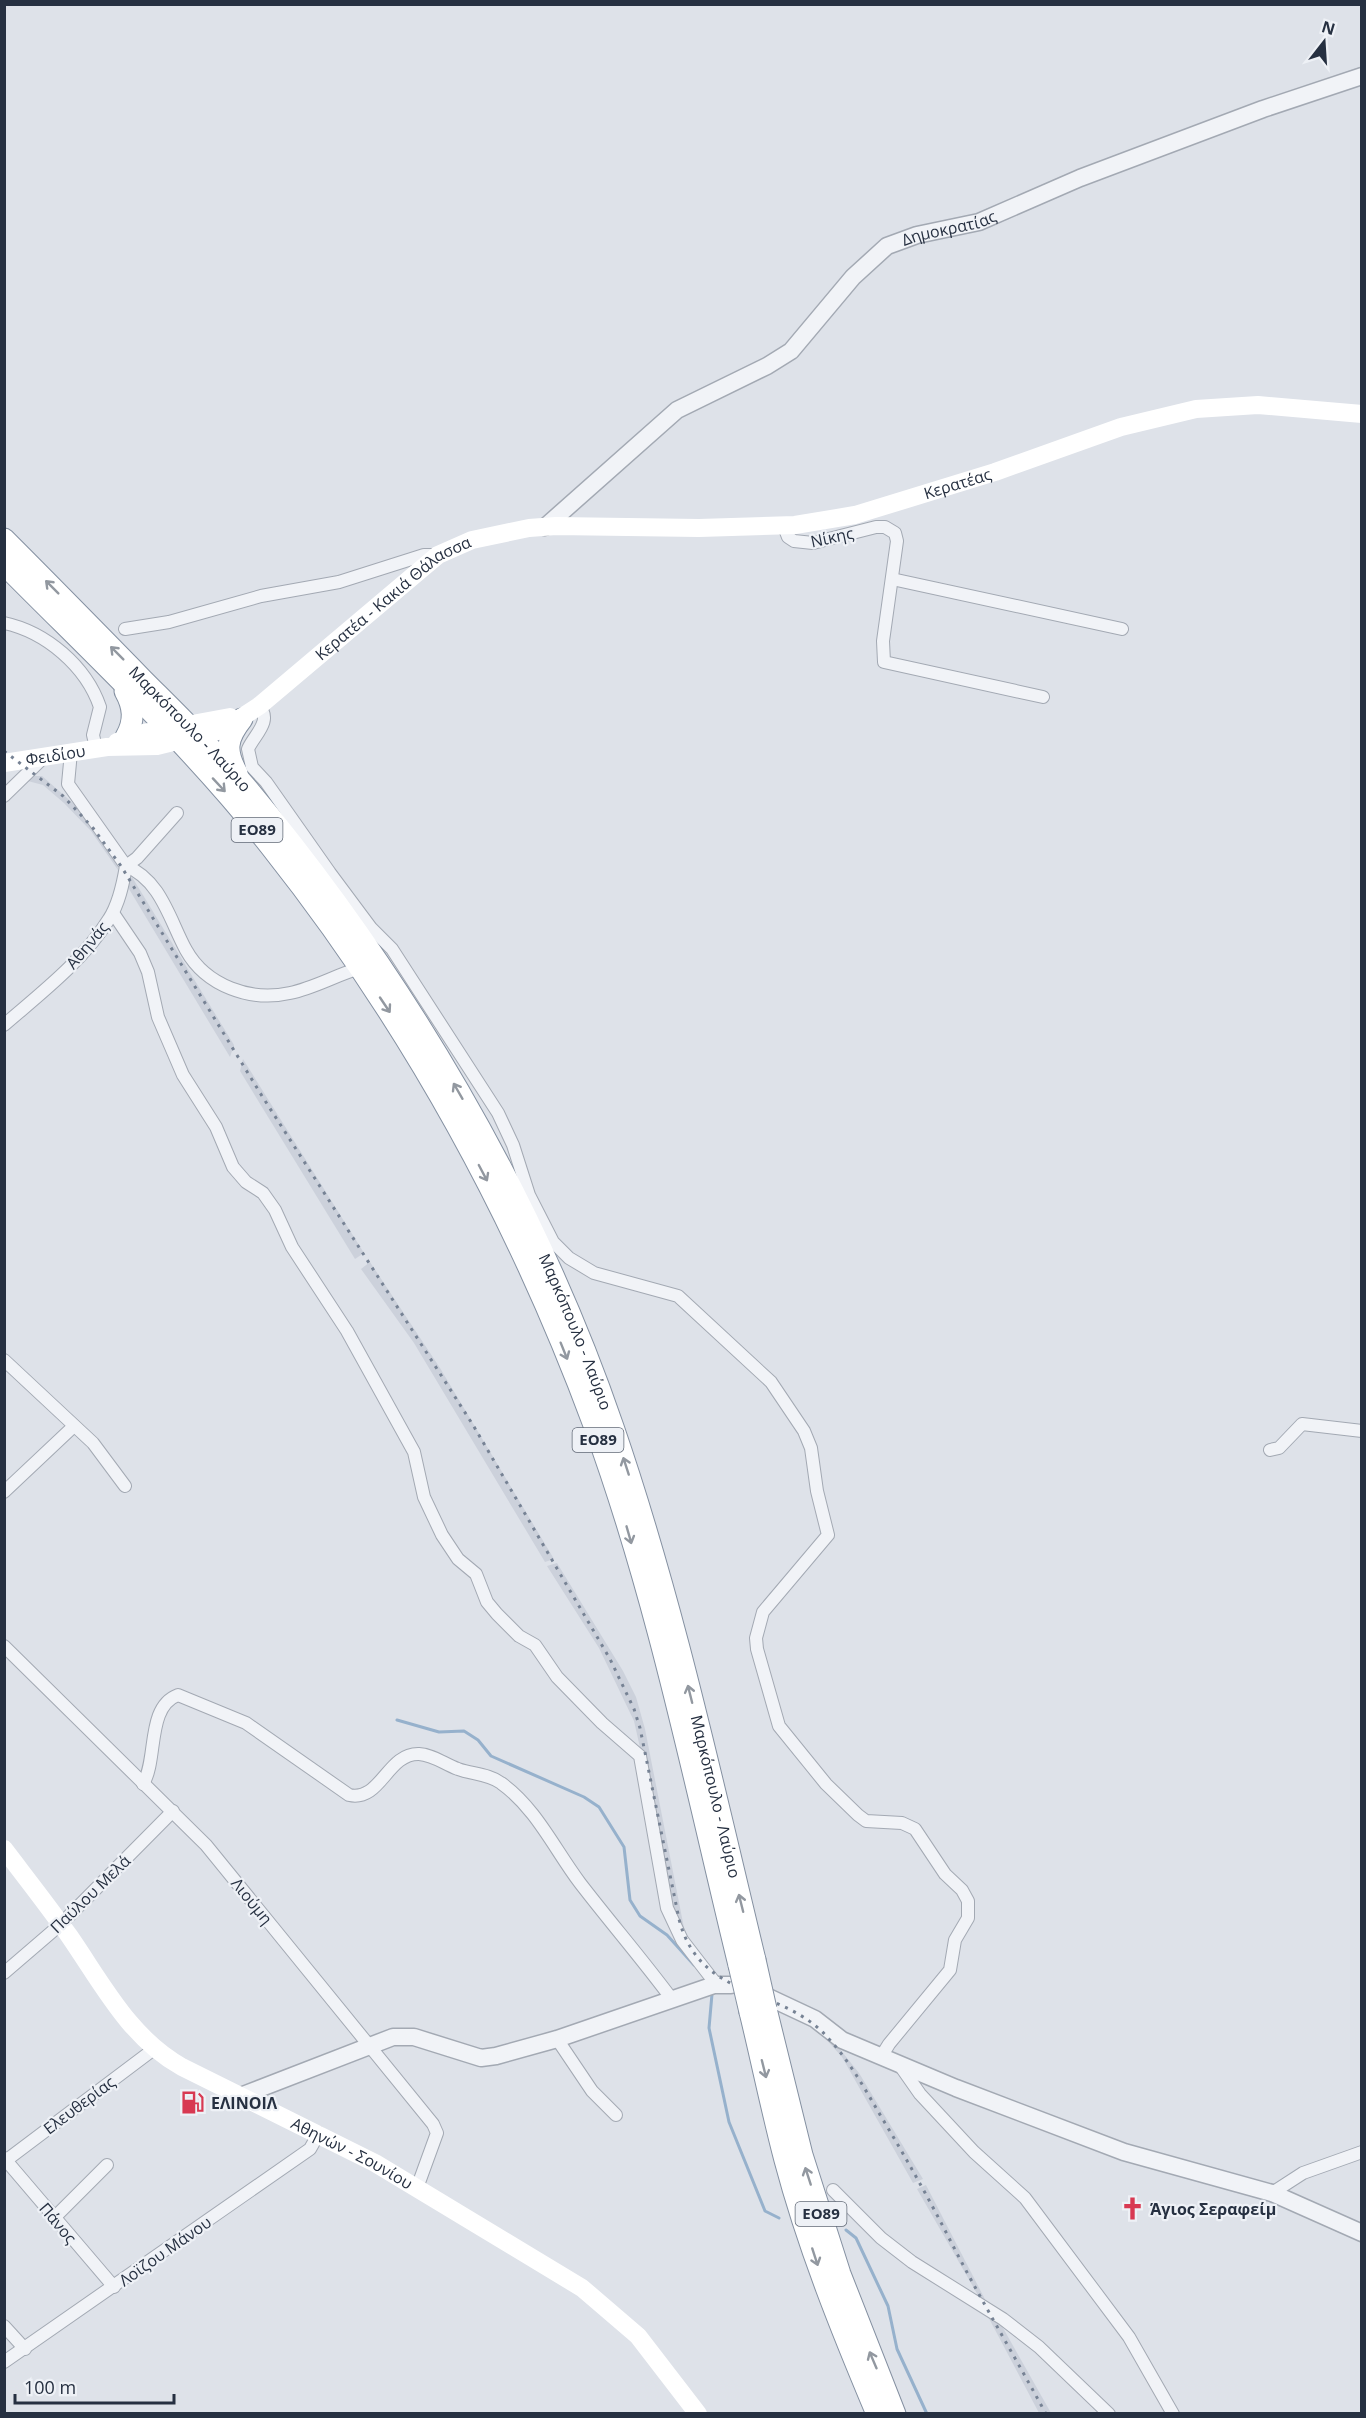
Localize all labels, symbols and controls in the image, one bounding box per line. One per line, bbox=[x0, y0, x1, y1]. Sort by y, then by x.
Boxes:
north arrow bbox=[1294, 12, 1354, 72]
text: N bbox=[1319, 15, 1338, 40]
street label: Δημοκρατίας bbox=[898, 205, 1000, 251]
street label: Κερατέας bbox=[921, 463, 994, 504]
street label: Νίκης bbox=[808, 522, 856, 552]
street label: Κερατέα - Κακιά Θάλασσα bbox=[310, 531, 475, 665]
one-way arrow bbox=[44, 579, 59, 594]
one-way arrow bbox=[110, 646, 124, 661]
street label: Μαρκόπουλο - Λαύριο bbox=[124, 661, 256, 797]
street label: Φειδίου bbox=[24, 740, 87, 771]
one-way arrow bbox=[212, 778, 226, 793]
road number: ΕΟ89 bbox=[232, 818, 282, 842]
street label: Αθηνάς bbox=[61, 916, 113, 973]
one-way arrow bbox=[379, 996, 391, 1013]
one-way arrow bbox=[452, 1083, 464, 1100]
one-way arrow bbox=[478, 1164, 489, 1182]
street label: Μαρκόπουλο - Λαύριο bbox=[534, 1250, 617, 1413]
one-way arrow bbox=[559, 1341, 570, 1360]
road number: ΕΟ89 bbox=[572, 1428, 624, 1452]
one-way arrow bbox=[619, 1457, 630, 1476]
one-way arrow bbox=[623, 1525, 635, 1544]
one-way arrow bbox=[684, 1684, 696, 1703]
street label: Μαρκόπουλο - Λαύριο bbox=[686, 1713, 746, 1880]
street label: Παύλου Μελά bbox=[45, 1850, 135, 1938]
street label: Λιούμη bbox=[226, 1873, 278, 1929]
one-way arrow bbox=[735, 1894, 747, 1913]
one-way arrow bbox=[758, 2059, 770, 2078]
street label: Ελευθερίας bbox=[39, 2071, 120, 2139]
fuel station icon: ΕΛΙΝΟΙΛ bbox=[180, 2090, 206, 2116]
place label: ΕΛΙΝΟΙΛ bbox=[211, 2092, 278, 2114]
street label: Αθηνών - Σουνίου bbox=[288, 2112, 417, 2194]
one-way arrow bbox=[802, 2167, 813, 2185]
church icon: Άγιος Σεραφείμ bbox=[1119, 2196, 1145, 2222]
street label: Πάνος bbox=[34, 2198, 82, 2248]
place label: Άγιος Σεραφείμ bbox=[1150, 2198, 1276, 2220]
road number: ΕΟ89 bbox=[796, 2202, 846, 2226]
street label: Λοϊζου Μάνου bbox=[114, 2211, 216, 2291]
one-way arrow bbox=[811, 2247, 822, 2266]
one-way arrow bbox=[867, 2351, 878, 2369]
scale bar bbox=[15, 2367, 174, 2405]
text: 100 m bbox=[24, 2375, 76, 2399]

